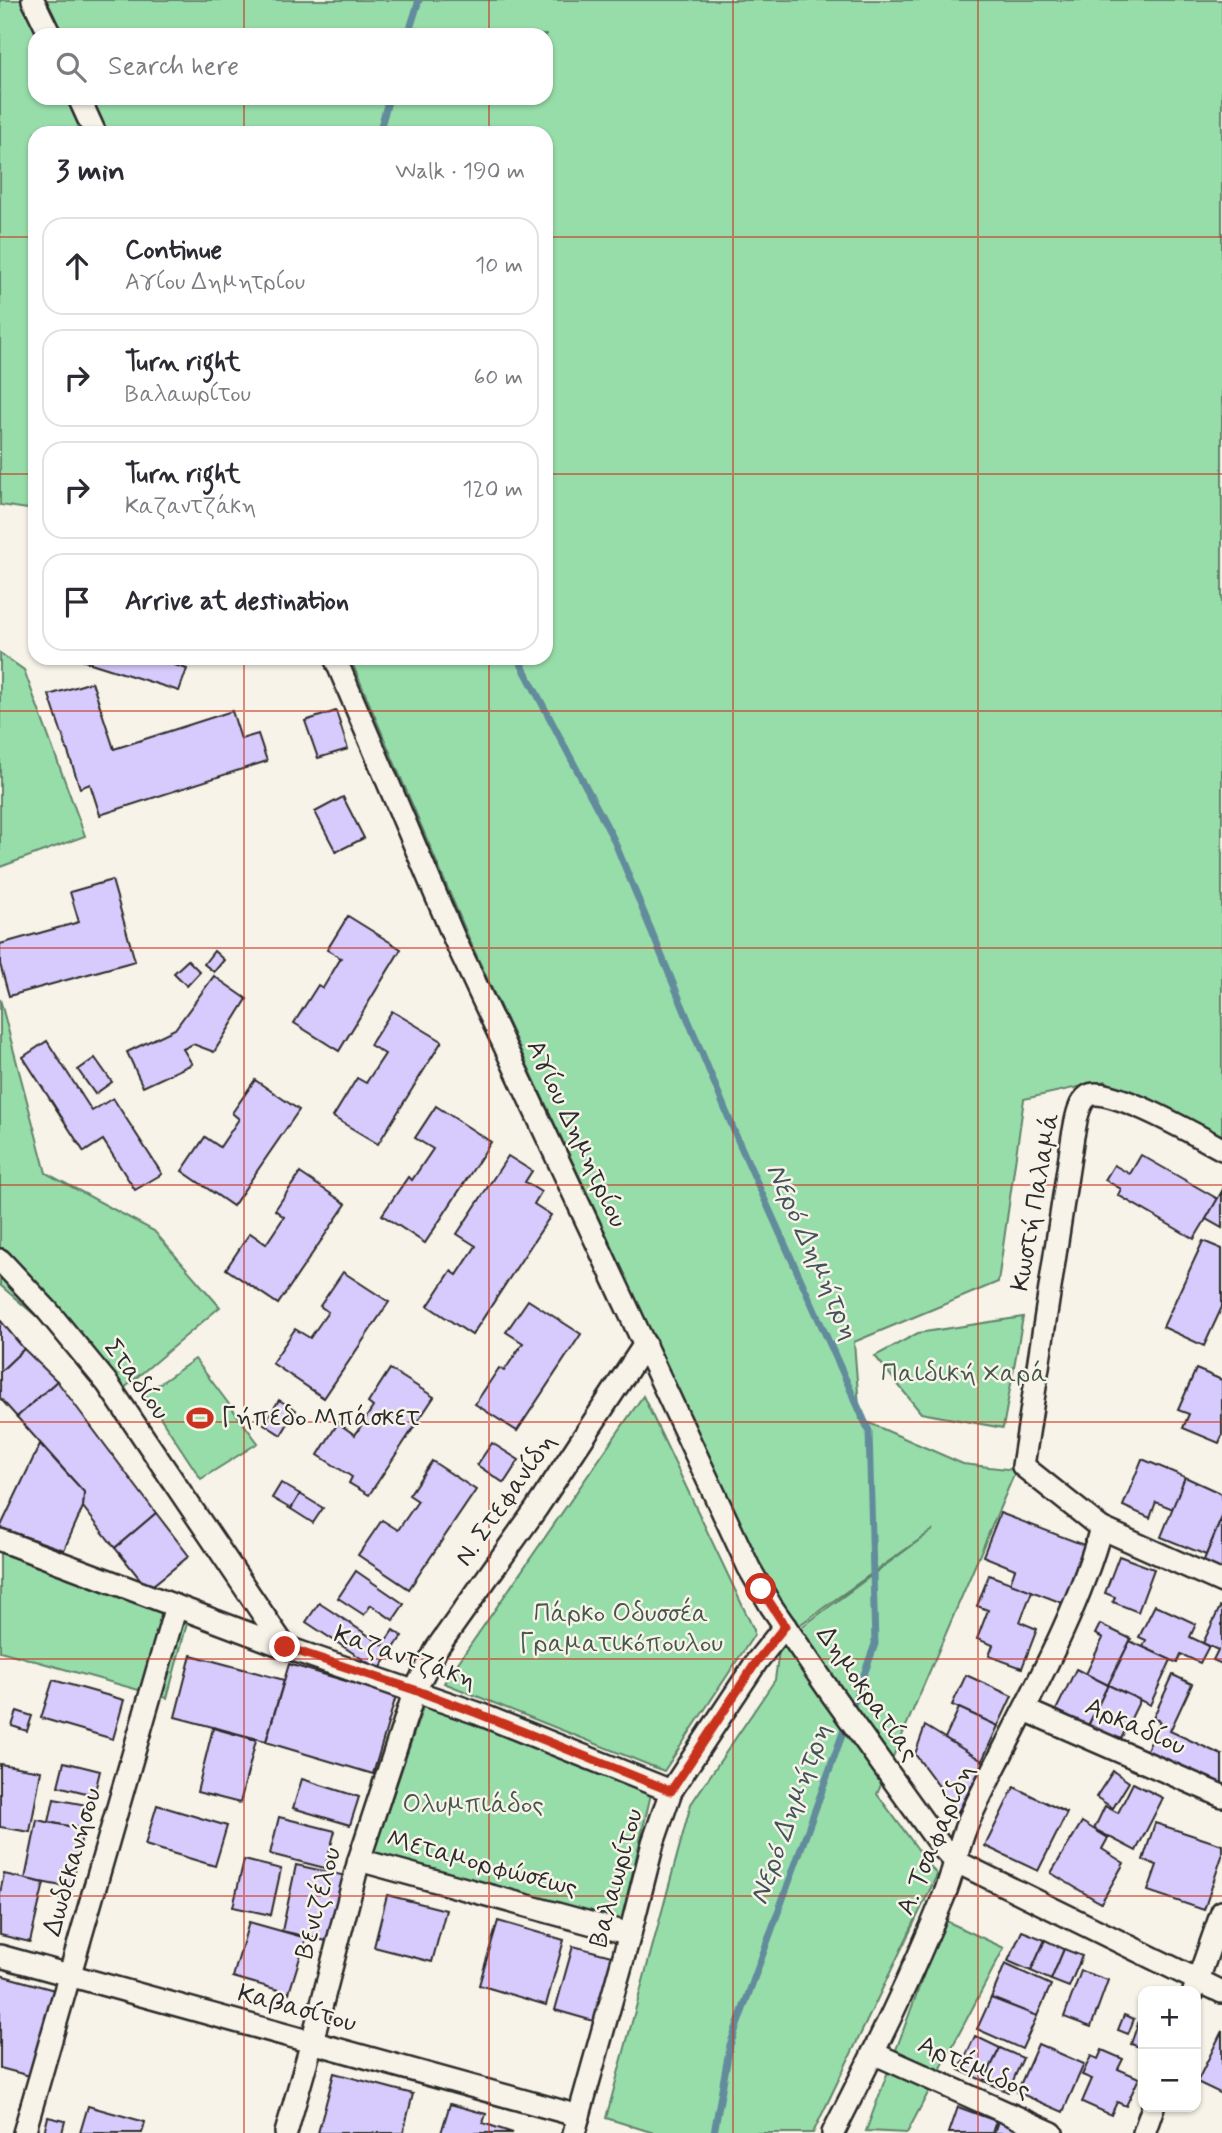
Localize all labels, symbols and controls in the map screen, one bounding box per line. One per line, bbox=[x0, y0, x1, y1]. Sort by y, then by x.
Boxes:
search box bbox=[28, 28, 553, 105]
icon: search bbox=[52, 48, 90, 86]
text: Search here bbox=[108, 50, 239, 84]
text: 3 min bbox=[56, 152, 125, 191]
text: Walk · 190 m bbox=[395, 157, 525, 187]
text: Continue bbox=[125, 234, 222, 268]
icon: ahead bbox=[58, 247, 96, 285]
text: 10 m bbox=[475, 251, 523, 281]
text: Αγίου Δημητρίου bbox=[125, 268, 305, 298]
text: Turn right bbox=[125, 346, 241, 380]
icon: right bbox=[58, 359, 96, 397]
text: 60 m bbox=[474, 363, 523, 393]
text: Βαλαωρίτου bbox=[125, 380, 251, 410]
text: Turn right bbox=[125, 458, 241, 492]
icon: right bbox=[58, 471, 96, 509]
text: 120 m bbox=[462, 475, 523, 505]
text: Καζαντζάκη bbox=[125, 492, 256, 522]
icon: arrive bbox=[58, 583, 96, 621]
text: Arrive at destination bbox=[125, 585, 349, 619]
street label: Αγίου Δημητρίου bbox=[518, 1035, 634, 1233]
street label: Κωστή Παλαμά bbox=[1004, 1110, 1068, 1294]
water label: Νερό Δημήτρη bbox=[756, 1158, 868, 1346]
street label: Σταδίου bbox=[95, 1333, 177, 1427]
park label: Παιδική Χαρά bbox=[881, 1357, 1047, 1391]
place label: Γήπεδο Μπάσκετ bbox=[221, 1401, 420, 1435]
sports icon: Γήπεδο Μπάσκετ bbox=[185, 1403, 215, 1433]
street label: Ν. Στεφανίδη bbox=[448, 1427, 564, 1573]
route start bbox=[745, 1573, 776, 1604]
park label: Πάρκο Οδυσσέα Γραματικόπουλου bbox=[519, 1597, 723, 1661]
street label: Καζαντζάκη bbox=[329, 1618, 481, 1698]
street label: Δημοκρατίας bbox=[808, 1620, 926, 1768]
route end bbox=[269, 1631, 300, 1662]
street label: Αρκαδίου bbox=[1079, 1690, 1191, 1764]
water label: Νερό Δημήτρη bbox=[741, 1718, 841, 1910]
street label: Α. Τσαφαρίδη bbox=[889, 1759, 983, 1921]
street label: Δωδεκανήσου bbox=[36, 1784, 110, 1940]
park label: Ολυμπιάδος bbox=[402, 1788, 544, 1822]
street label: Βαλαωρίτου bbox=[582, 1805, 652, 1951]
street label: Μεταμορφώσεως bbox=[383, 1822, 581, 1906]
street label: Βενιζέλου bbox=[288, 1843, 350, 1963]
street label: Καβασίτου bbox=[234, 1977, 360, 2041]
map controls bbox=[1138, 1986, 1201, 2112]
button: + bbox=[1138, 1986, 1201, 2049]
street label: Αρτέμιδος bbox=[912, 2028, 1036, 2108]
button: − bbox=[1138, 2049, 1201, 2112]

